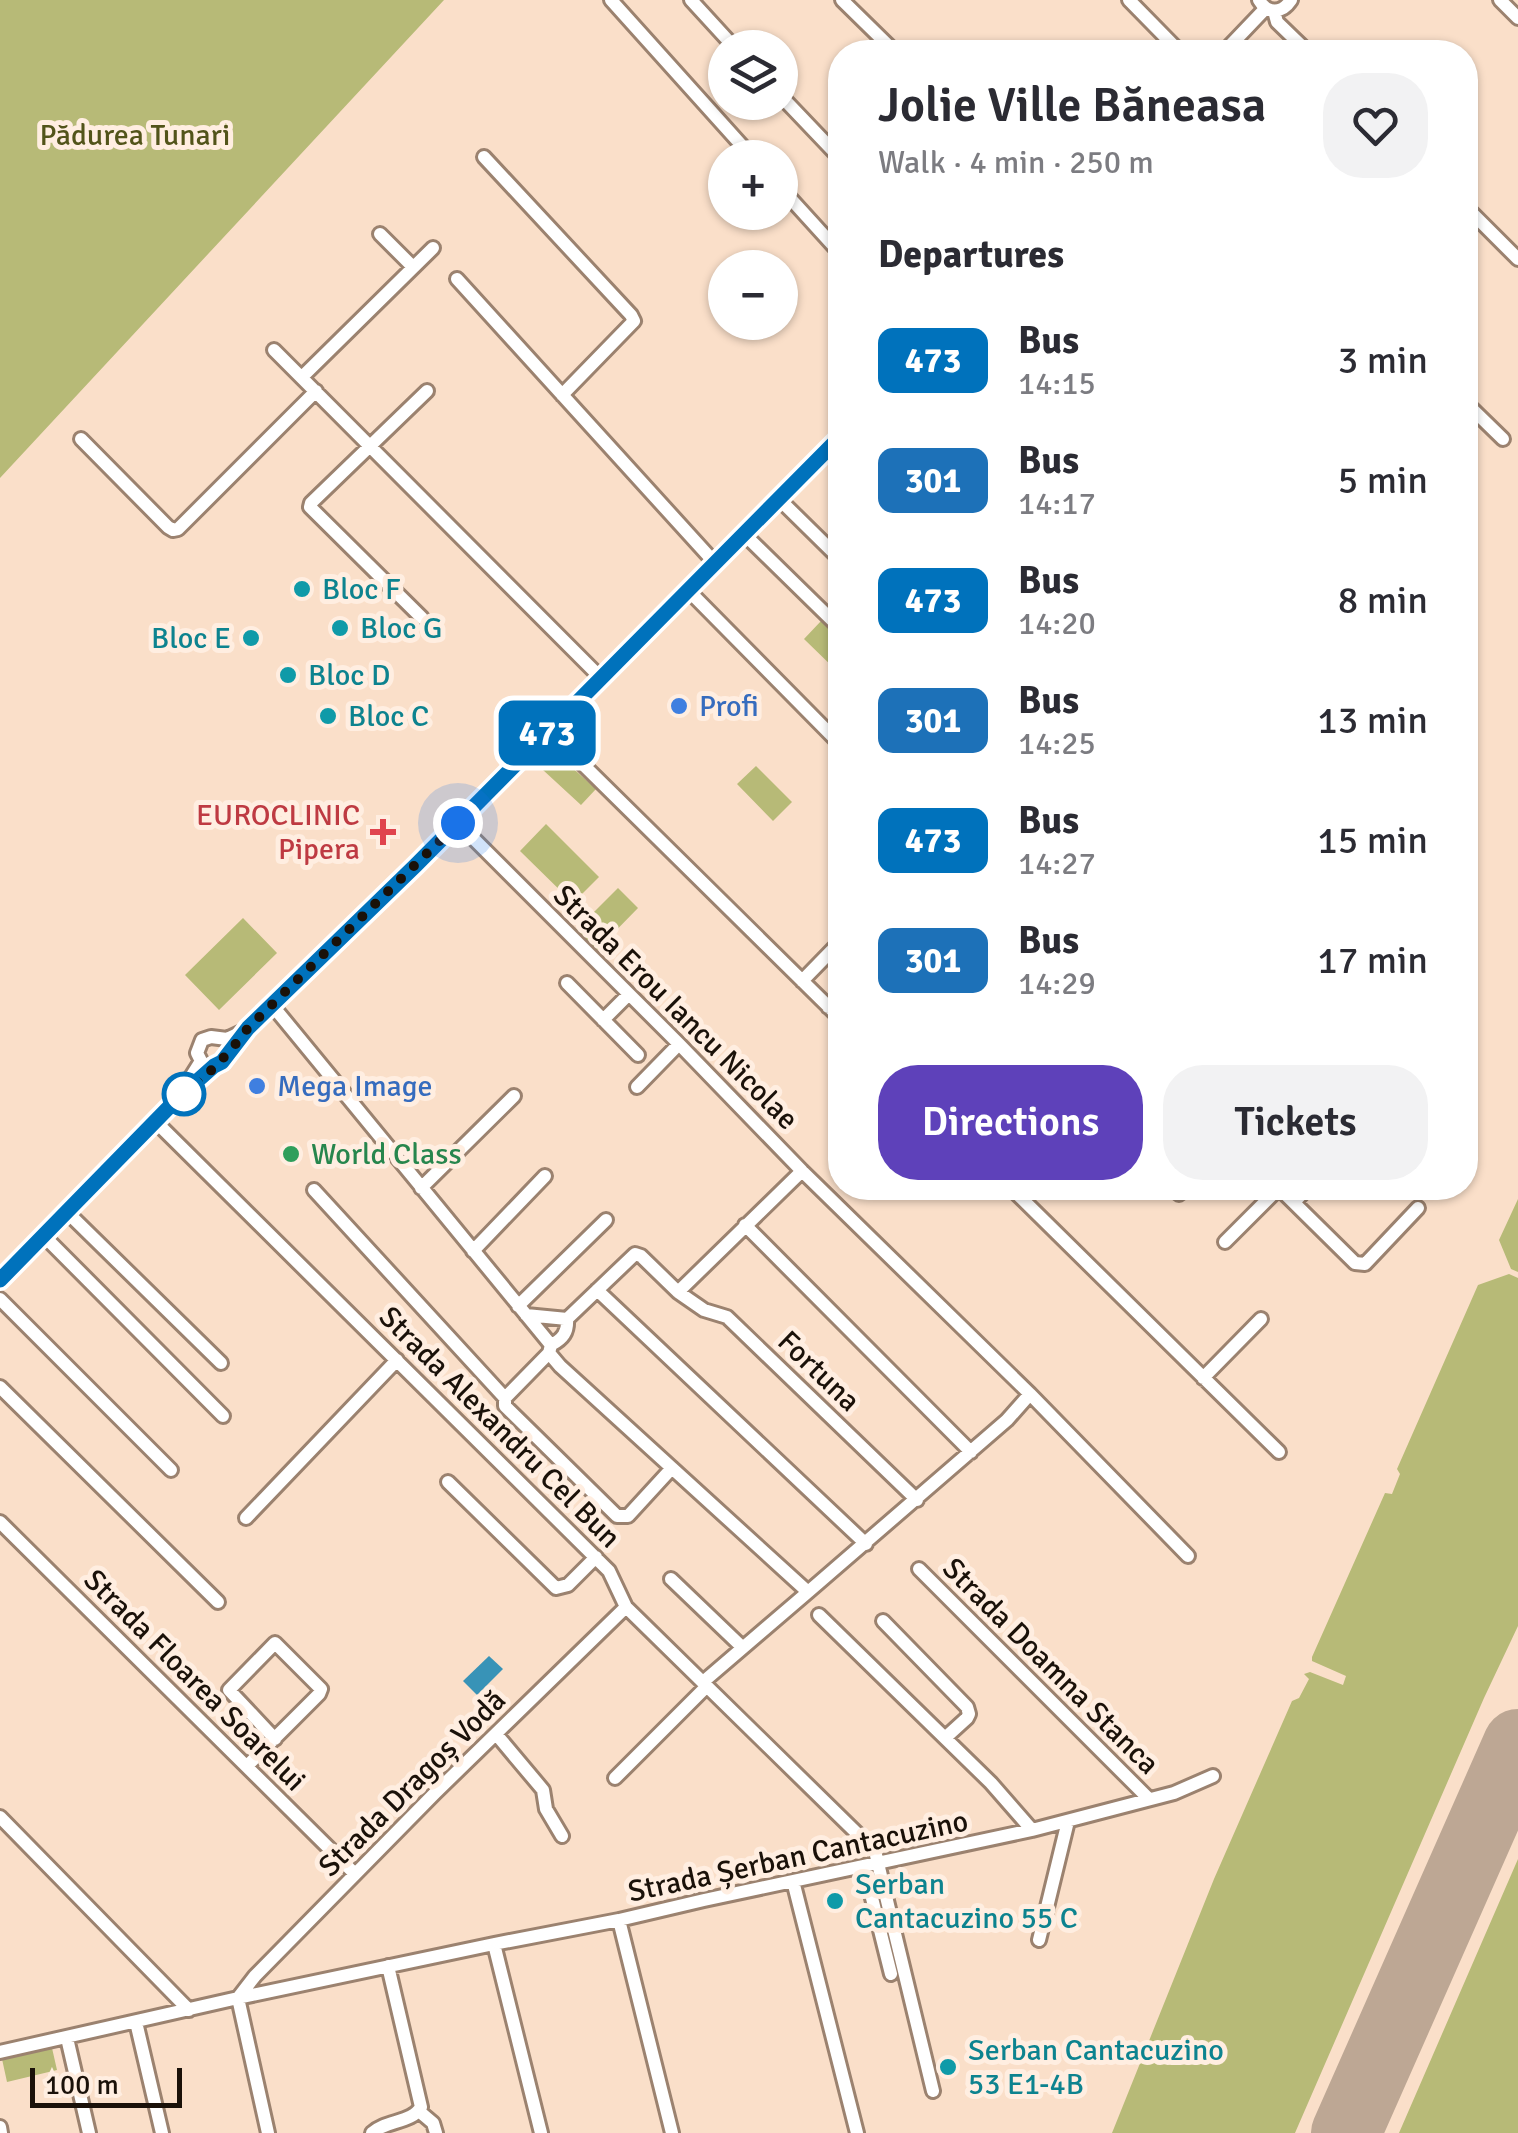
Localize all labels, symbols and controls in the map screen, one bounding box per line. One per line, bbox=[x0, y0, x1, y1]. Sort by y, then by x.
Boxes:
map controls bbox=[708, 30, 798, 340]
button: layers bbox=[708, 30, 798, 120]
button: heart bbox=[1323, 73, 1428, 178]
text: Jolie Ville Băneasa bbox=[878, 76, 1266, 135]
park label: Pădurea Tunari bbox=[40, 117, 231, 154]
button: + bbox=[708, 140, 798, 230]
text: Walk · 4 min · 250 m bbox=[878, 143, 1154, 182]
text: Departures bbox=[878, 231, 1064, 278]
button: − bbox=[708, 250, 798, 340]
text: Bus bbox=[1018, 317, 1079, 364]
text: 3 min bbox=[1338, 337, 1428, 384]
text: 473 bbox=[905, 339, 961, 382]
text: 14:15 bbox=[1018, 364, 1096, 403]
text: Bus bbox=[1018, 437, 1079, 484]
text: 5 min bbox=[1338, 457, 1428, 504]
text: 301 bbox=[905, 459, 961, 502]
text: 14:17 bbox=[1018, 484, 1096, 523]
text: Bus bbox=[1018, 557, 1079, 604]
place label: Bloc F bbox=[322, 571, 401, 608]
text: 8 min bbox=[1338, 577, 1428, 624]
marker: Bloc F bbox=[291, 578, 313, 600]
text: 473 bbox=[905, 579, 961, 622]
text: 14:20 bbox=[1018, 604, 1096, 643]
place label: Bloc G bbox=[360, 610, 442, 647]
marker: Bloc G bbox=[329, 617, 351, 639]
place label: Bloc E bbox=[151, 620, 231, 657]
marker: Bloc E bbox=[240, 627, 262, 649]
place label: Bloc D bbox=[308, 657, 390, 694]
marker: Bloc D bbox=[277, 664, 299, 686]
text: Bus bbox=[1018, 677, 1079, 724]
place label: Profi bbox=[699, 688, 759, 725]
marker: Profi bbox=[668, 695, 690, 717]
text: 13 min bbox=[1317, 697, 1428, 744]
place label: Bloc C bbox=[348, 698, 429, 735]
text: 301 bbox=[905, 699, 961, 742]
line badge: 473 bbox=[490, 700, 604, 766]
marker: Bloc C bbox=[317, 705, 339, 727]
text: 473 bbox=[519, 712, 575, 755]
text: 14:25 bbox=[1018, 724, 1096, 763]
place label: EUROCLINIC Pipera bbox=[196, 797, 360, 868]
text: Bus bbox=[1018, 797, 1079, 844]
your location bbox=[433, 798, 483, 848]
text: 15 min bbox=[1317, 817, 1428, 864]
marker: EUROCLINIC Pipera bbox=[370, 819, 396, 845]
text: 473 bbox=[905, 819, 961, 862]
text: 14:27 bbox=[1018, 844, 1096, 883]
street label: Strada Erou Iancu Nicolae bbox=[545, 877, 806, 1138]
text: Bus bbox=[1018, 917, 1079, 964]
text: 17 min bbox=[1317, 937, 1428, 984]
text: 301 bbox=[905, 939, 961, 982]
text: 14:29 bbox=[1018, 964, 1096, 1003]
button: Directions bbox=[878, 1065, 1143, 1180]
button: Tickets bbox=[1163, 1065, 1428, 1180]
place label: Mega Image bbox=[277, 1068, 433, 1105]
unlabelled marker bbox=[163, 1073, 205, 1115]
marker: Mega Image bbox=[246, 1075, 268, 1097]
place label: World Class bbox=[311, 1136, 462, 1173]
marker: World Class bbox=[280, 1143, 302, 1165]
street label: Strada Alexandru Cel Bun bbox=[371, 1299, 628, 1556]
street label: Fortuna bbox=[770, 1323, 868, 1420]
street label: Strada Doamna Stanca bbox=[935, 1550, 1167, 1782]
street label: Strada Floarea Soarelui bbox=[76, 1562, 313, 1799]
street label: Strada Dragoș Vodă bbox=[311, 1682, 514, 1885]
street label: Strada Șerban Cantacuzino bbox=[625, 1802, 971, 1911]
place label: Serban Cantacuzino 55 C bbox=[855, 1866, 1078, 1937]
marker: Serban Cantacuzino 55 C bbox=[824, 1890, 846, 1912]
place label: Serban Cantacuzino 53 E1-4B bbox=[968, 2032, 1224, 2103]
marker: Serban Cantacuzino 53 E1-4B bbox=[937, 2056, 959, 2078]
scale bar bbox=[30, 2063, 182, 2108]
text: 100 m bbox=[45, 2068, 119, 2102]

